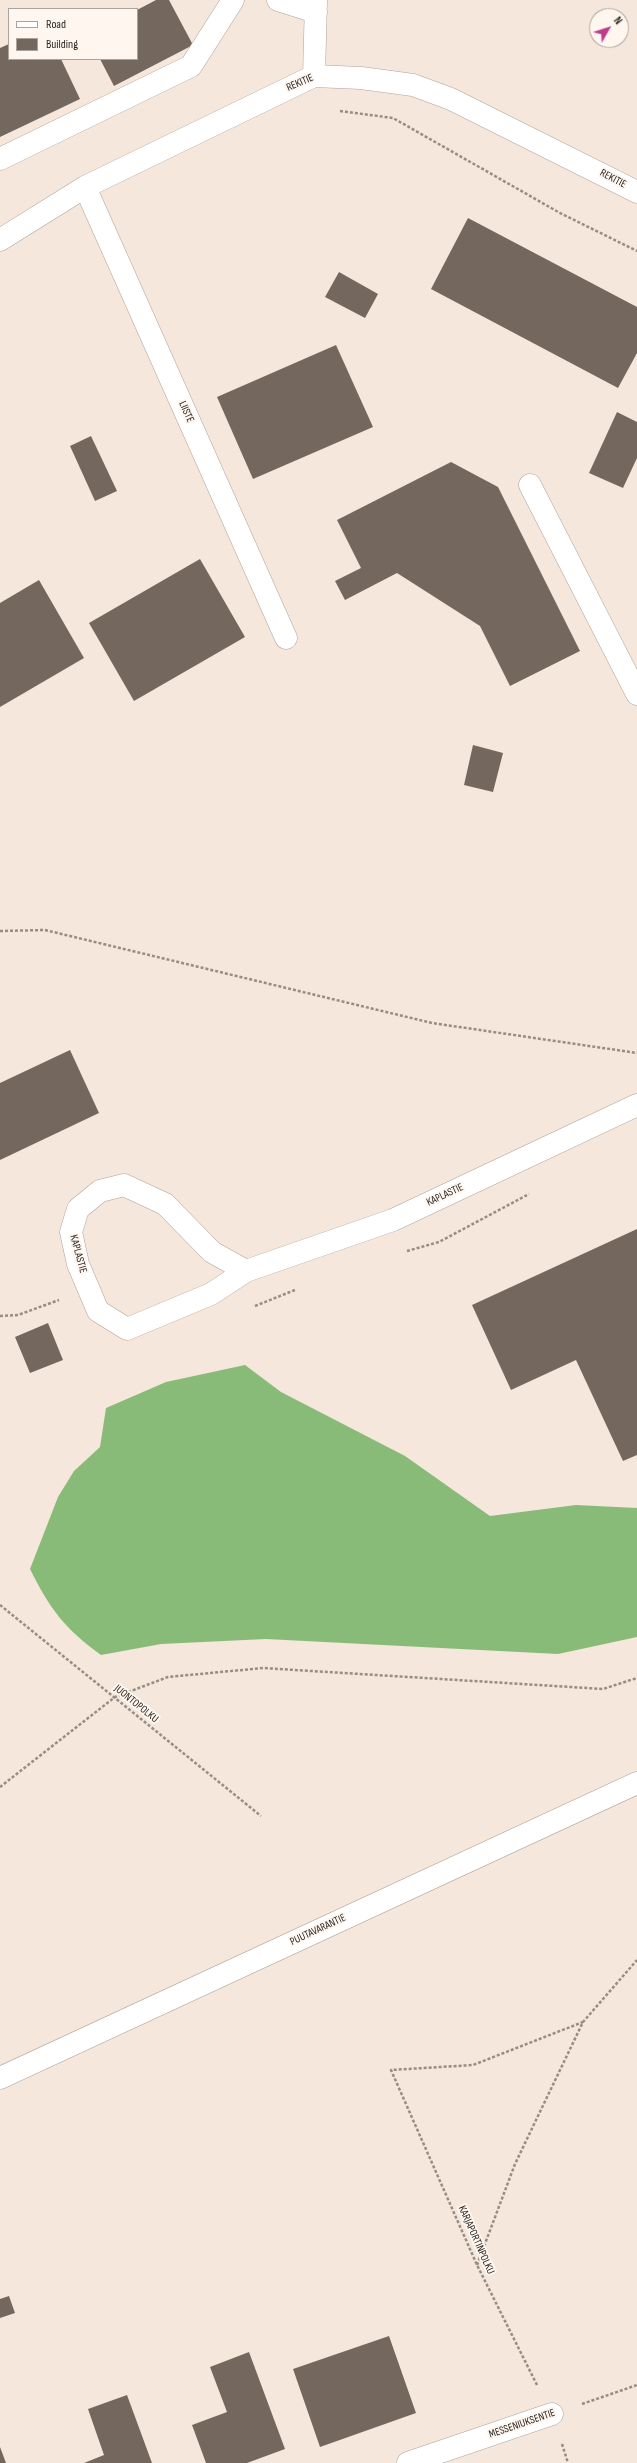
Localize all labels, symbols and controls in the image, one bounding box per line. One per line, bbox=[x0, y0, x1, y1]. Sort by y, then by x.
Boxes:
legend bbox=[8, 8, 138, 60]
north arrow bbox=[589, 8, 629, 48]
text: N bbox=[611, 14, 625, 27]
text: Road bbox=[46, 17, 66, 32]
text: Building bbox=[46, 37, 78, 52]
street label: REKITIE bbox=[285, 71, 315, 95]
street label: REKITIE bbox=[598, 167, 628, 191]
street label: LIISTE bbox=[175, 399, 197, 425]
street label: KAPLASTIE bbox=[424, 1181, 466, 1209]
street label: KAPLASTIE bbox=[67, 1233, 89, 1275]
street label: JUONTOPOLKU bbox=[111, 1682, 161, 1726]
street label: PUUTAVARANTIE bbox=[288, 1911, 348, 1949]
street label: KARJAPORTINPOLKU bbox=[455, 2204, 497, 2276]
street label: MESSENIUKSENTIE bbox=[487, 2407, 557, 2441]

